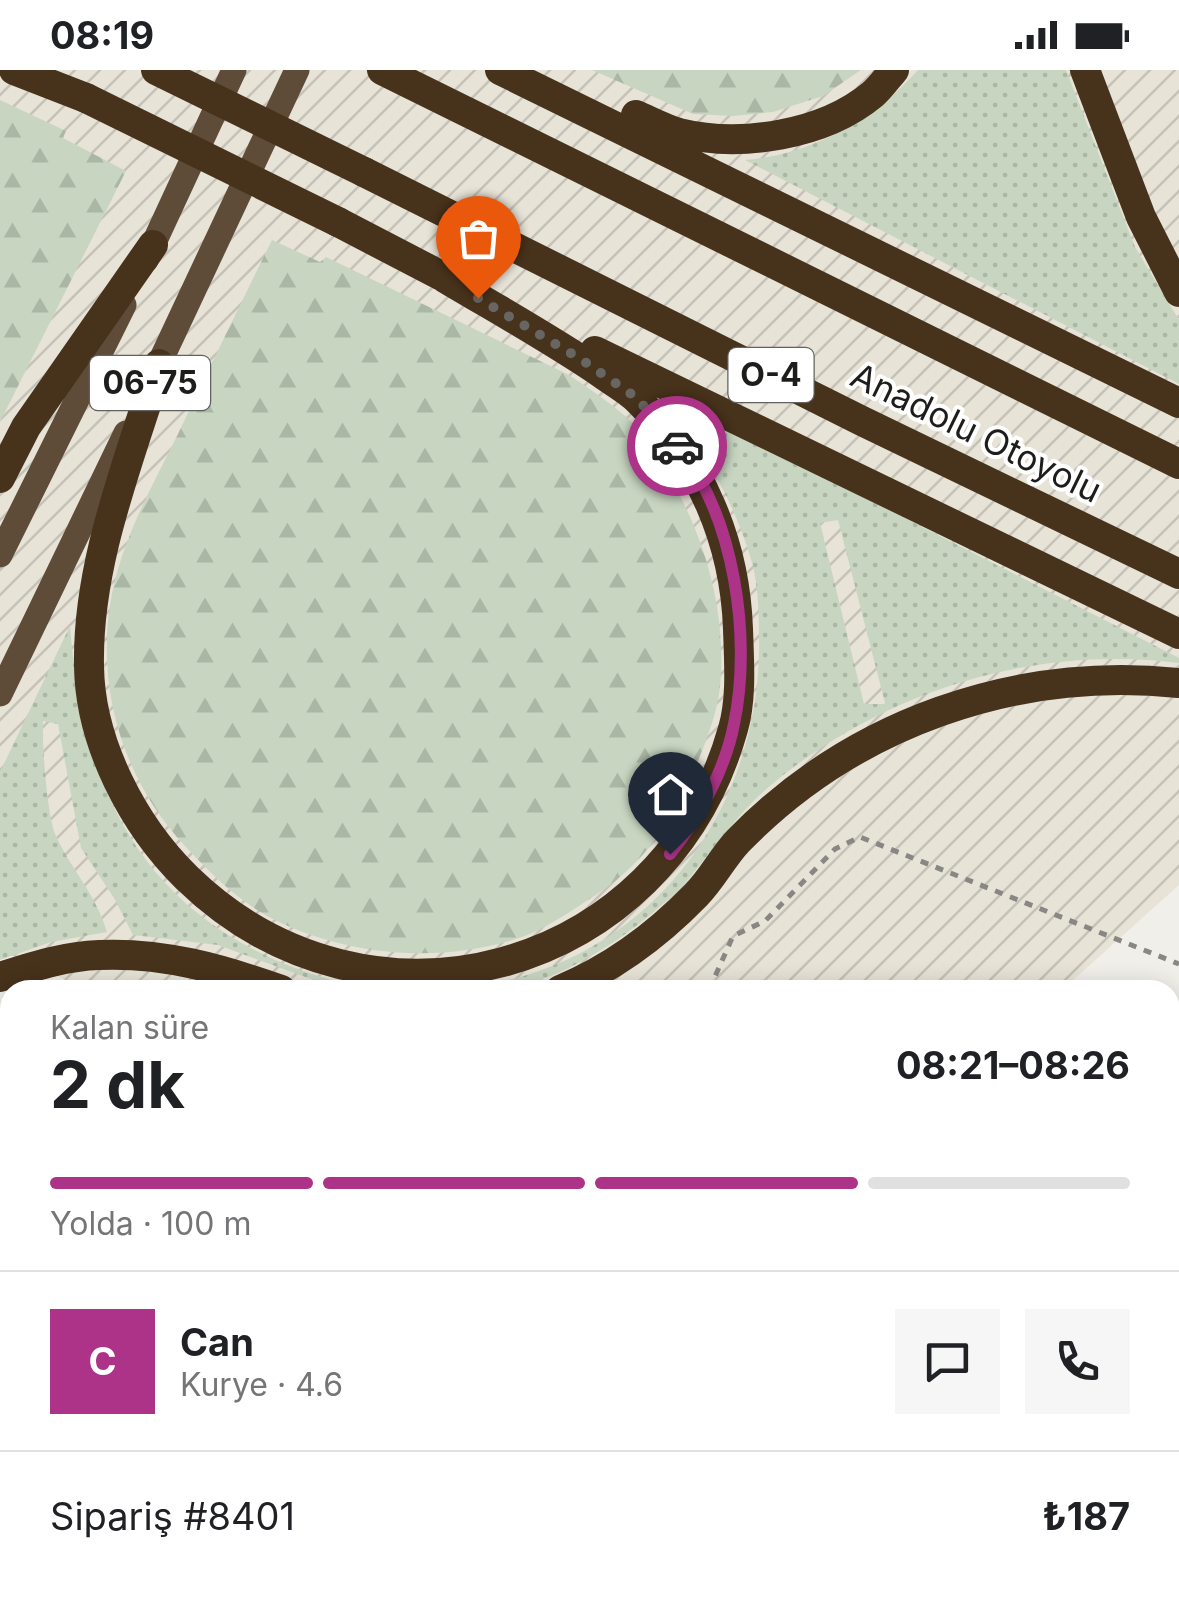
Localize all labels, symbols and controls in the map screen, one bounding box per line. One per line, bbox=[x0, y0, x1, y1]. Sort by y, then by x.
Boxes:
text: 08:19 bbox=[50, 12, 154, 58]
pin bbox=[436, 196, 521, 299]
icon: bag bbox=[451, 211, 506, 266]
road number: O-4 bbox=[728, 348, 814, 402]
street label: Anadolu Otoyolu bbox=[844, 353, 1108, 511]
road number: 06-75 bbox=[90, 356, 210, 410]
courier bbox=[627, 396, 727, 496]
icon: car bbox=[650, 419, 705, 474]
pin bbox=[628, 752, 713, 855]
icon: home bbox=[643, 767, 698, 822]
text: Kalan süre bbox=[50, 1008, 209, 1047]
text: 08:21–08:26 bbox=[896, 1042, 1130, 1088]
text: 2 dk bbox=[50, 1045, 185, 1124]
text: Yolda · 100 m bbox=[50, 1204, 251, 1243]
button: chat bbox=[895, 1309, 1000, 1414]
button: phone bbox=[1025, 1309, 1130, 1414]
text: Can bbox=[180, 1319, 254, 1365]
text: C bbox=[88, 1338, 117, 1384]
text: Kurye · 4.6 bbox=[180, 1365, 343, 1404]
text: Sipariş #8401 bbox=[50, 1493, 295, 1539]
text: ₺187 bbox=[1042, 1493, 1130, 1539]

